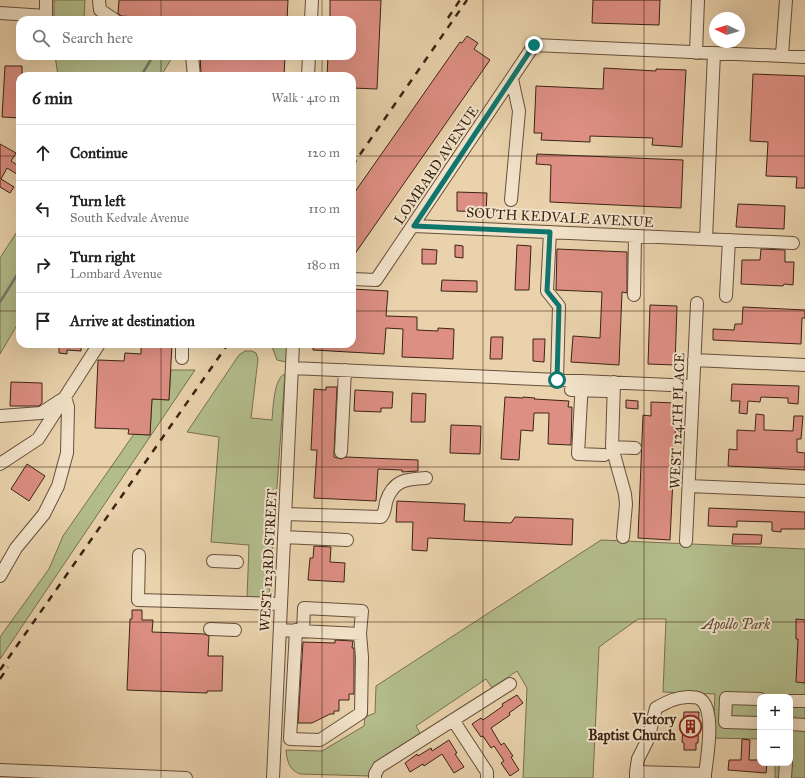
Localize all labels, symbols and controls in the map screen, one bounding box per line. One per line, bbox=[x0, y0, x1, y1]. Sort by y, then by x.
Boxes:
north arrow bbox=[709, 12, 745, 48]
search box bbox=[16, 16, 356, 60]
icon: search bbox=[30, 27, 52, 49]
text: Search here bbox=[62, 29, 133, 47]
route end bbox=[525, 36, 543, 54]
text: 6 min bbox=[32, 88, 73, 109]
text: Walk · 410 m bbox=[271, 90, 340, 106]
street label: LOMBARD AVENUE bbox=[391, 103, 482, 228]
icon: ahead bbox=[32, 142, 54, 164]
text: Continue bbox=[70, 144, 128, 162]
text: 120 m bbox=[307, 145, 340, 161]
text: Turn left bbox=[70, 192, 126, 210]
icon: left bbox=[32, 198, 54, 220]
text: 110 m bbox=[308, 201, 340, 217]
street label: SOUTH KEDVALE AVENUE bbox=[466, 204, 654, 231]
text: South Kedvale Avenue bbox=[70, 210, 189, 226]
text: Turn right bbox=[70, 248, 135, 266]
icon: right bbox=[32, 254, 54, 276]
text: 180 m bbox=[307, 257, 340, 273]
text: Lombard Avenue bbox=[70, 266, 162, 282]
icon: arrive bbox=[32, 310, 54, 332]
text: Arrive at destination bbox=[70, 312, 195, 330]
street label: WEST 124TH PLACE bbox=[667, 353, 688, 489]
route start bbox=[548, 371, 566, 389]
street label: WEST 123RD STREET bbox=[256, 488, 281, 632]
park label: Apollo Park bbox=[700, 616, 771, 634]
map controls bbox=[757, 694, 793, 766]
button: + bbox=[757, 694, 793, 730]
place label: Victory Baptist Church bbox=[588, 711, 677, 745]
building icon: Victory Baptist Church bbox=[678, 714, 704, 740]
button: − bbox=[757, 730, 793, 766]

